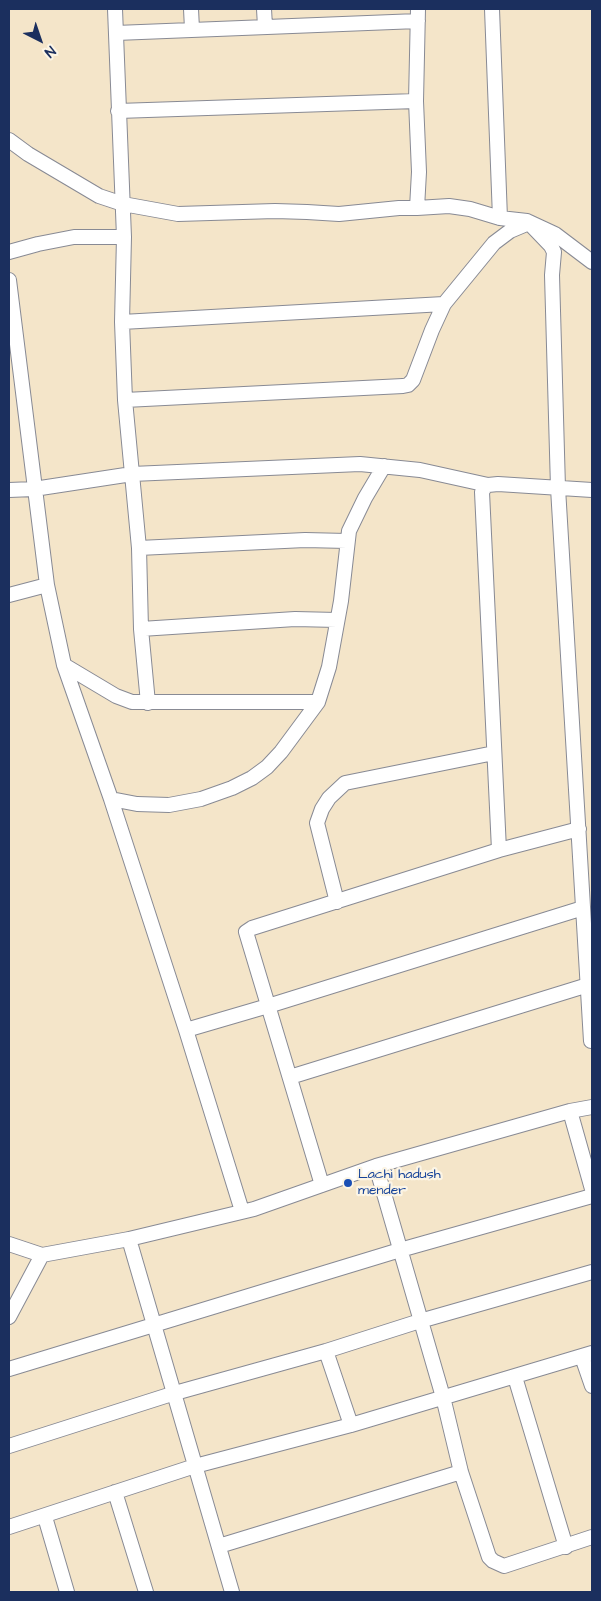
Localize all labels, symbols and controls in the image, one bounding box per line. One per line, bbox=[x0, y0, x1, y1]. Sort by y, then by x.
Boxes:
north arrow bbox=[15, 15, 65, 65]
text: N bbox=[40, 41, 60, 62]
place label: Lachi hadush mender bbox=[358, 1167, 441, 1200]
marker: Lachi hadush mender bbox=[342, 1177, 354, 1189]

